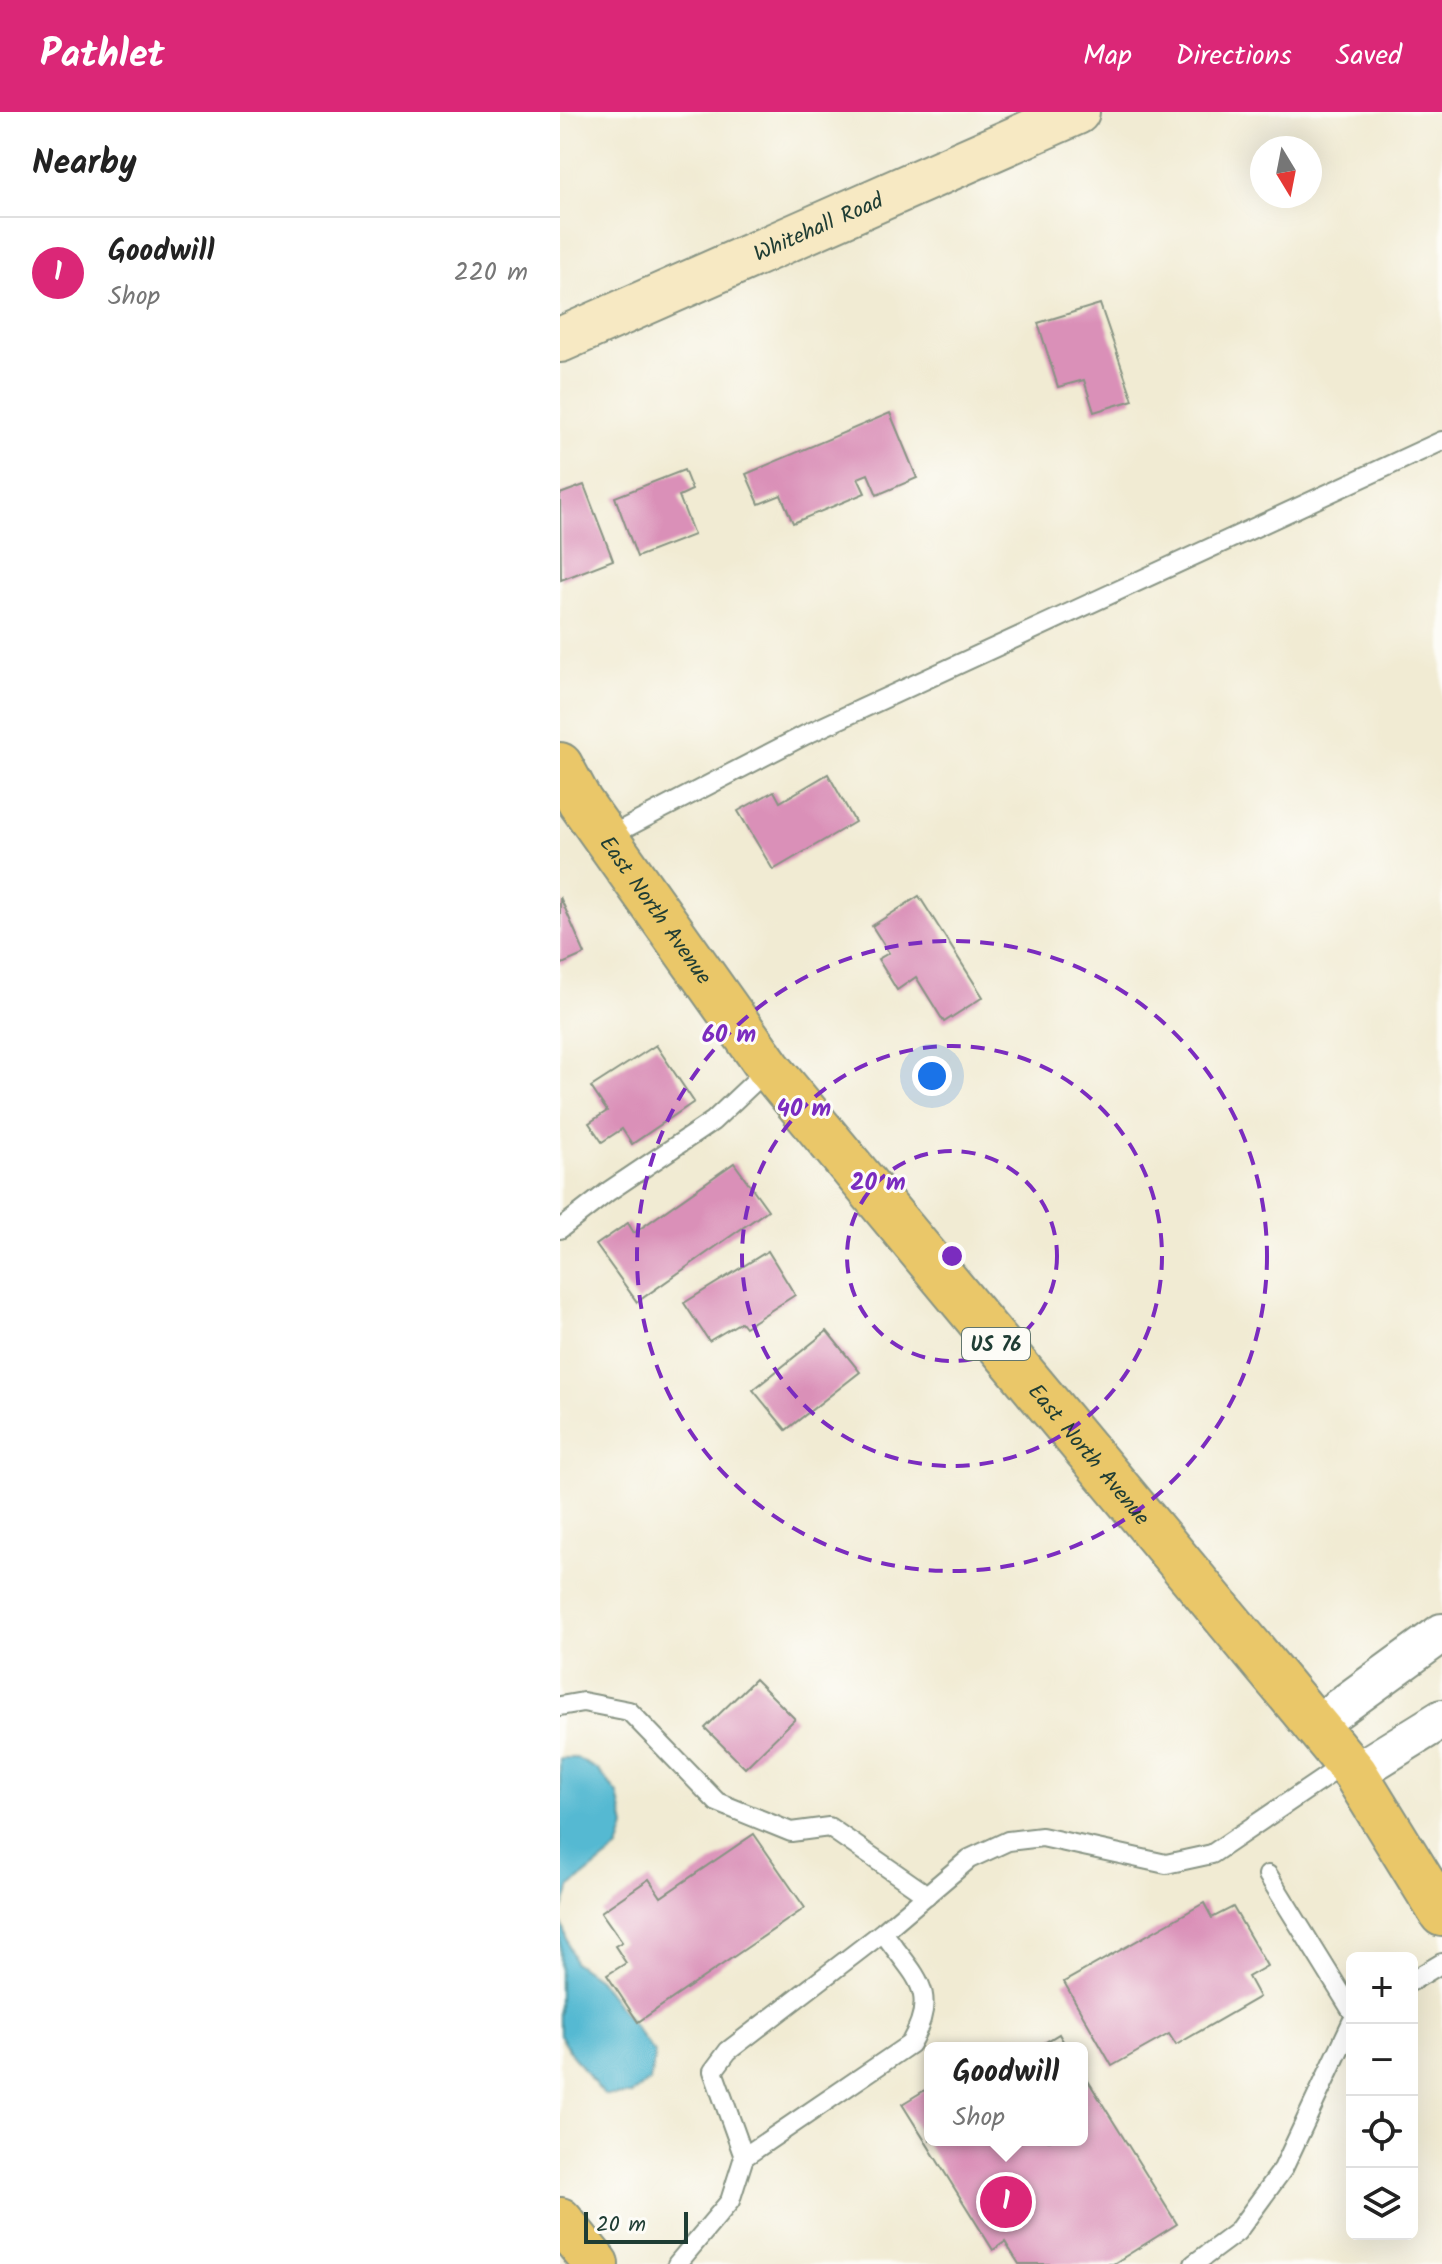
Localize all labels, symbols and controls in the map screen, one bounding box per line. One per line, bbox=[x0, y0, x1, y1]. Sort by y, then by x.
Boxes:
text: Pathlet bbox=[40, 26, 165, 86]
text: Map bbox=[1083, 34, 1132, 79]
text: Directions bbox=[1176, 34, 1292, 79]
text: Saved bbox=[1336, 34, 1402, 79]
north arrow bbox=[1250, 136, 1322, 208]
text: Nearby bbox=[32, 137, 137, 191]
street label: Whitehall Road bbox=[749, 184, 890, 272]
text: Goodwill bbox=[108, 228, 215, 276]
text: 1 bbox=[54, 252, 62, 294]
text: 220 m bbox=[454, 252, 528, 294]
text: Shop bbox=[108, 276, 160, 318]
street label: East North Avenue bbox=[589, 829, 720, 993]
text: 60 m bbox=[702, 1016, 756, 1055]
your location bbox=[912, 1056, 952, 1096]
text: 40 m bbox=[777, 1090, 831, 1129]
text: 20 m bbox=[850, 1164, 906, 1203]
centre of rings bbox=[938, 1242, 966, 1270]
road number: US 76 bbox=[962, 1328, 1030, 1360]
street label: East North Avenue bbox=[1018, 1376, 1158, 1534]
map controls bbox=[1346, 1952, 1418, 2240]
button: + bbox=[1346, 1952, 1418, 2024]
button: − bbox=[1346, 2024, 1418, 2096]
popup bbox=[924, 2042, 1088, 2146]
text: Goodwill bbox=[953, 2049, 1059, 2097]
button: locate bbox=[1346, 2096, 1418, 2168]
text: Shop bbox=[953, 2097, 1005, 2139]
button: layers bbox=[1346, 2168, 1418, 2240]
pin: 1 bbox=[980, 2172, 1032, 2232]
scale bar bbox=[584, 2208, 688, 2244]
text: 20 m bbox=[596, 2208, 646, 2243]

